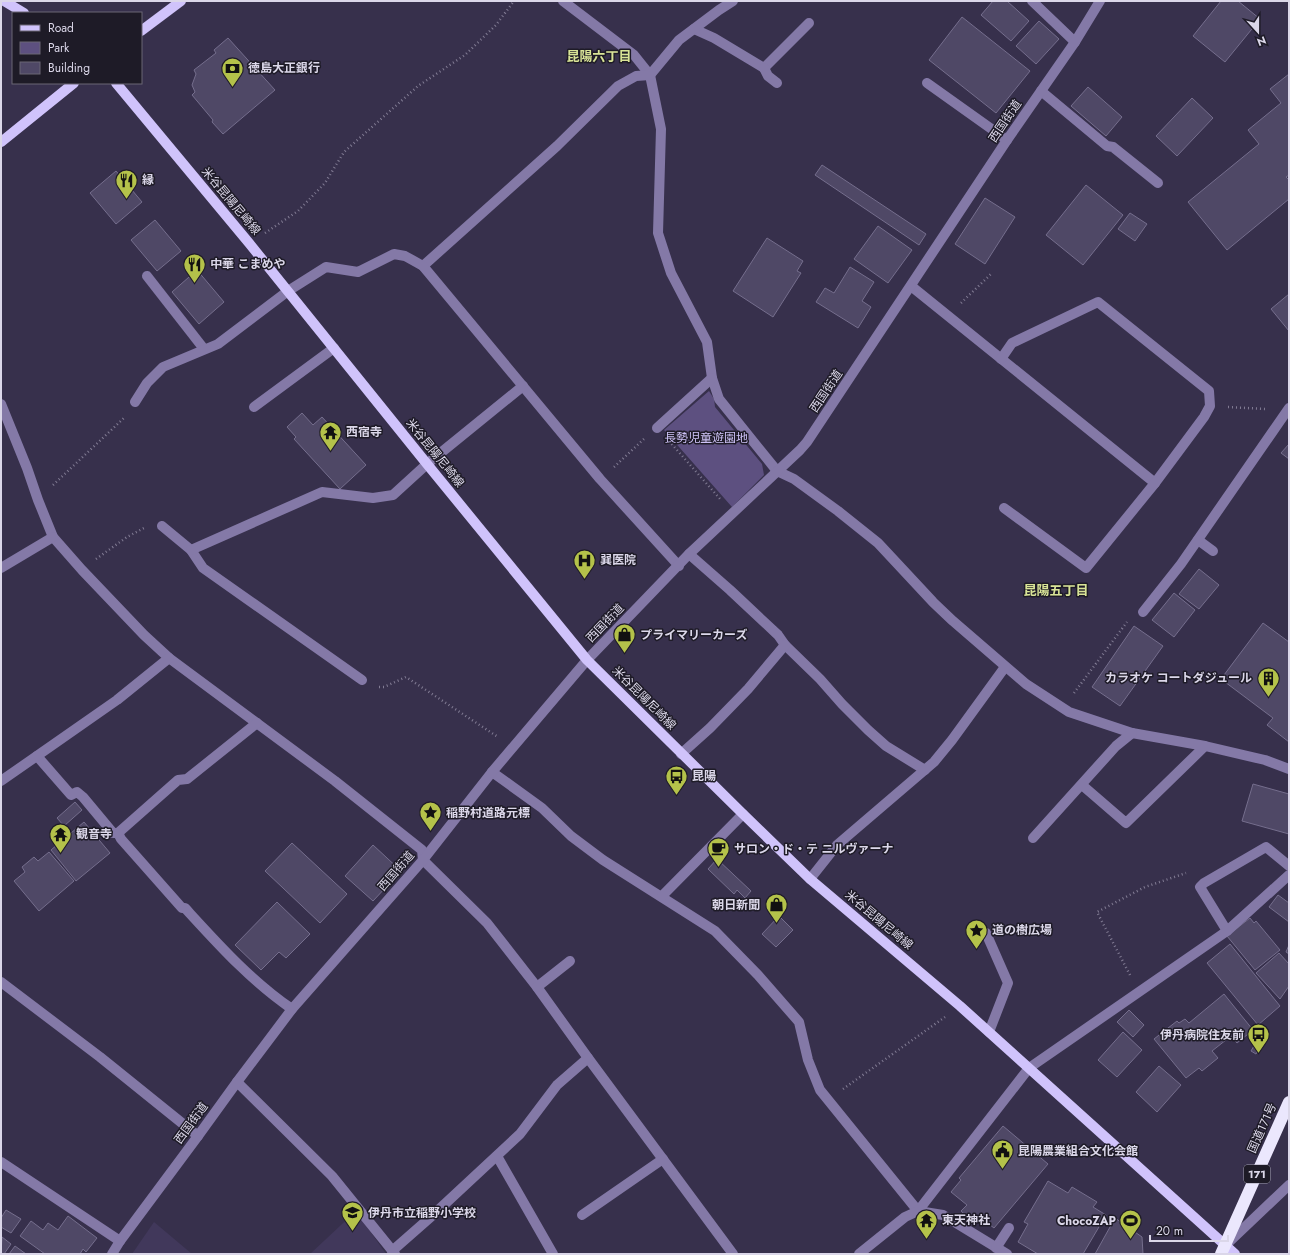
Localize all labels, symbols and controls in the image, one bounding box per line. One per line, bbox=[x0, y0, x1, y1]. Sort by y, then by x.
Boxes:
legend bbox=[12, 12, 142, 84]
north arrow bbox=[1238, 12, 1278, 52]
text: Road bbox=[48, 19, 74, 37]
text: N bbox=[1255, 32, 1269, 50]
text: Park bbox=[48, 39, 70, 57]
district label: 昆陽六丁目 bbox=[566, 47, 632, 66]
bank icon: 徳島大正銀行 bbox=[220, 55, 246, 88]
text: Building bbox=[48, 59, 90, 77]
place label: 徳島大正銀行 bbox=[248, 59, 320, 77]
street label: 西国街道 bbox=[984, 96, 1026, 146]
street label: 米谷昆陽尼崎線 bbox=[197, 163, 265, 239]
restaurant icon: 縁 bbox=[114, 167, 140, 200]
place label: 縁 bbox=[142, 171, 154, 189]
restaurant icon: 中華 こまめや bbox=[181, 251, 207, 284]
place label: 中華 こまめや bbox=[210, 255, 286, 273]
street label: 西国街道 bbox=[805, 366, 847, 416]
street label: 米谷昆陽尼崎線 bbox=[402, 415, 468, 491]
temple icon: 西宿寺 bbox=[317, 419, 343, 452]
place label: 西宿寺 bbox=[346, 423, 382, 441]
park label: 長勢児童遊園地 bbox=[664, 429, 748, 447]
hospital icon: 巽医院 bbox=[572, 547, 598, 580]
place label: 巽医院 bbox=[600, 551, 636, 569]
district label: 昆陽五丁目 bbox=[1023, 581, 1089, 600]
street label: 西国街道 bbox=[582, 599, 628, 647]
shop icon: プライマリーカーズ bbox=[611, 622, 637, 655]
place label: プライマリーカーズ bbox=[640, 626, 747, 644]
street label: 米谷昆陽尼崎線 bbox=[608, 662, 680, 734]
building icon: カラオケ コートダジュール bbox=[1255, 665, 1281, 698]
place label: カラオケ コートダジュール bbox=[1105, 669, 1252, 687]
bus stop icon: 昆陽 bbox=[664, 763, 690, 796]
place label: 昆陽 bbox=[692, 767, 716, 785]
place icon: 稲野村道路元標 bbox=[417, 800, 443, 833]
place label: 稲野村道路元標 bbox=[446, 804, 530, 822]
temple icon: 観音寺 bbox=[48, 821, 74, 854]
place label: 観音寺 bbox=[76, 825, 112, 843]
cafe icon: サロン・ド・テ ニルヴァーナ bbox=[706, 836, 732, 869]
place label: サロン・ド・テ ニルヴァーナ bbox=[734, 840, 894, 858]
street label: 西国街道 bbox=[373, 847, 419, 895]
street label: 米谷昆陽尼崎線 bbox=[841, 886, 917, 954]
shop icon: 朝日新聞 bbox=[763, 892, 789, 925]
place label: 朝日新聞 bbox=[712, 896, 760, 914]
place icon: 道の樹広場 bbox=[963, 917, 989, 950]
place label: 道の樹広場 bbox=[992, 921, 1052, 939]
bus stop icon: 伊丹病院住友前 bbox=[1246, 1022, 1272, 1055]
place label: 伊丹病院住友前 bbox=[1160, 1026, 1244, 1044]
street label: 西国街道 bbox=[170, 1098, 212, 1148]
street label: 国道171号 bbox=[1243, 1100, 1281, 1156]
public building icon: 昆陽農業組合文化会館 bbox=[990, 1138, 1016, 1171]
place label: 昆陽農業組合文化会館 bbox=[1018, 1142, 1138, 1160]
road number: 171 bbox=[1244, 1165, 1270, 1183]
school or university icon: 伊丹市立稲野小学校 bbox=[339, 1200, 365, 1233]
place label: 伊丹市立稲野小学校 bbox=[368, 1204, 476, 1222]
temple icon: 東天神社 bbox=[913, 1207, 939, 1240]
sports icon: ChocoZAP bbox=[1118, 1208, 1144, 1241]
place label: 東天神社 bbox=[942, 1211, 990, 1229]
place label: ChocoZAP bbox=[1057, 1212, 1117, 1230]
scale bar bbox=[1150, 1217, 1228, 1243]
text: 20 m bbox=[1156, 1222, 1183, 1240]

